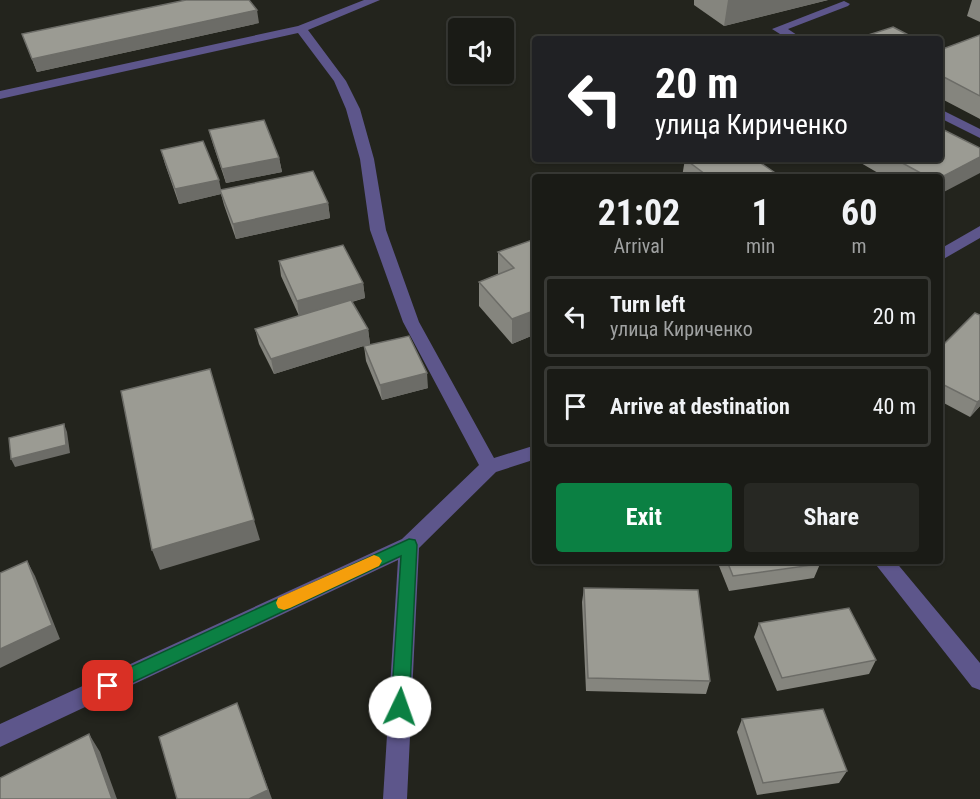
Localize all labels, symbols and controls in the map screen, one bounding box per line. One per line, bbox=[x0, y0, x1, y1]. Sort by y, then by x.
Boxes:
map controls bbox=[448, 18, 514, 84]
button: sound bbox=[448, 18, 514, 84]
text: 20 m bbox=[655, 59, 738, 108]
icon: left bbox=[556, 60, 634, 138]
text: улица Кириченко bbox=[655, 109, 848, 141]
text: 21:02 bbox=[598, 192, 680, 234]
text: 1 bbox=[752, 192, 770, 234]
text: 60 bbox=[841, 192, 877, 234]
text: Arrival bbox=[614, 234, 664, 258]
text: min bbox=[746, 234, 775, 258]
text: m bbox=[852, 234, 867, 258]
text: Turn left bbox=[610, 292, 685, 317]
icon: left bbox=[559, 300, 592, 333]
text: 20 m bbox=[873, 304, 916, 329]
text: улица Кириченко bbox=[610, 317, 753, 341]
icon: arrive bbox=[559, 390, 592, 423]
text: Arrive at destination bbox=[610, 394, 790, 419]
text: 40 m bbox=[873, 394, 916, 419]
button: Exit bbox=[556, 483, 732, 552]
button: Share bbox=[744, 483, 919, 552]
pin bbox=[82, 660, 133, 711]
icon: arrive bbox=[91, 669, 124, 702]
position arrow bbox=[368, 675, 432, 739]

